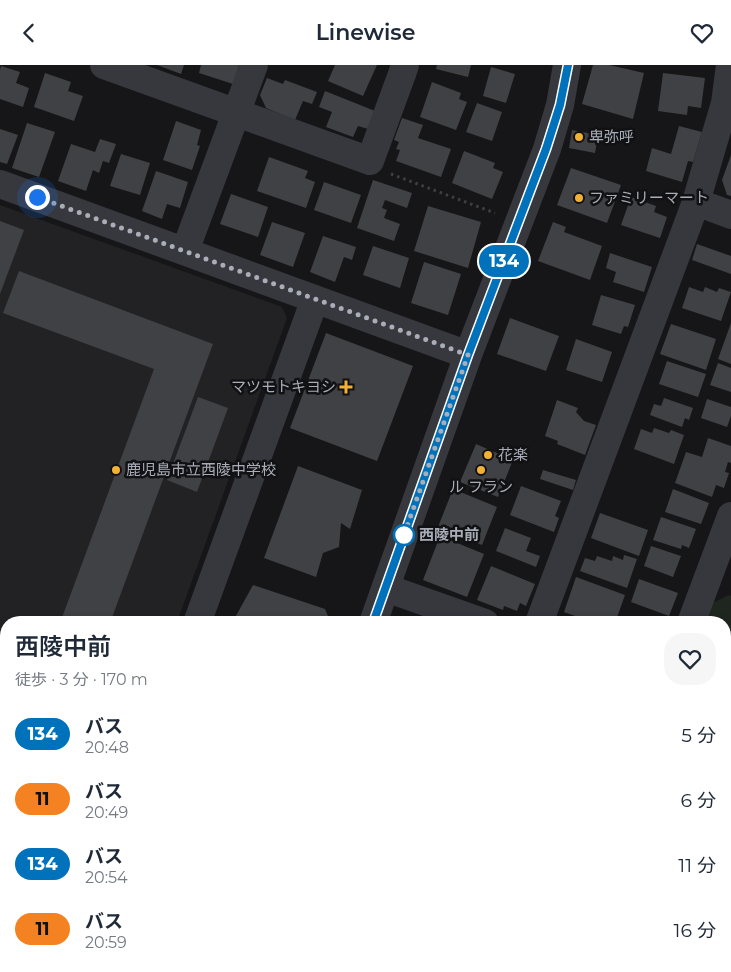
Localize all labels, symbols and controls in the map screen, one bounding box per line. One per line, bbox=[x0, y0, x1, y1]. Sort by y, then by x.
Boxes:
icon: back bbox=[15, 19, 43, 47]
text: Linewise bbox=[316, 19, 415, 46]
icon: heart bbox=[688, 19, 716, 47]
place label: 卑弥呼 bbox=[589, 127, 634, 146]
marker: 卑弥呼 bbox=[573, 131, 585, 143]
your location bbox=[25, 185, 50, 210]
place label: ファミリーマート bbox=[589, 188, 709, 207]
marker: ファミリーマート bbox=[573, 192, 585, 204]
line badge: 134 bbox=[475, 245, 533, 277]
text: 134 bbox=[489, 250, 519, 272]
place label: マツモトキヨシ bbox=[231, 377, 336, 396]
marker: マツモトキヨシ bbox=[340, 381, 352, 393]
place label: 花楽 bbox=[498, 445, 528, 464]
marker: 花楽 bbox=[482, 449, 494, 461]
place label: 鹿児島市立西陵中学校 bbox=[126, 460, 276, 479]
marker: 鹿児島市立西陵中学校 bbox=[110, 464, 122, 476]
marker: ル フラン bbox=[475, 464, 487, 476]
place label: ル フラン bbox=[449, 477, 513, 496]
marker: 西陵中前 bbox=[393, 524, 415, 546]
place label: 西陵中前 bbox=[419, 525, 479, 544]
text: 西陵中前 bbox=[15, 632, 111, 661]
button: heart bbox=[664, 633, 716, 685]
text: 徒歩 · 3 分 · 170 m bbox=[15, 670, 148, 689]
text: バス bbox=[85, 715, 123, 738]
text: 134 bbox=[27, 723, 58, 745]
text: 5 分 bbox=[681, 724, 716, 747]
text: 20:48 bbox=[85, 738, 129, 757]
text: バス bbox=[85, 780, 123, 803]
text: 11 bbox=[35, 788, 50, 810]
text: 6 分 bbox=[680, 789, 716, 812]
text: 20:49 bbox=[85, 803, 128, 822]
text: バス bbox=[85, 845, 123, 868]
text: 134 bbox=[27, 853, 58, 875]
text: 11 分 bbox=[678, 854, 716, 877]
text: 20:54 bbox=[85, 868, 128, 887]
text: バス bbox=[85, 910, 123, 933]
text: 11 bbox=[35, 918, 50, 940]
text: 16 分 bbox=[674, 919, 716, 942]
text: 20:59 bbox=[85, 933, 127, 952]

